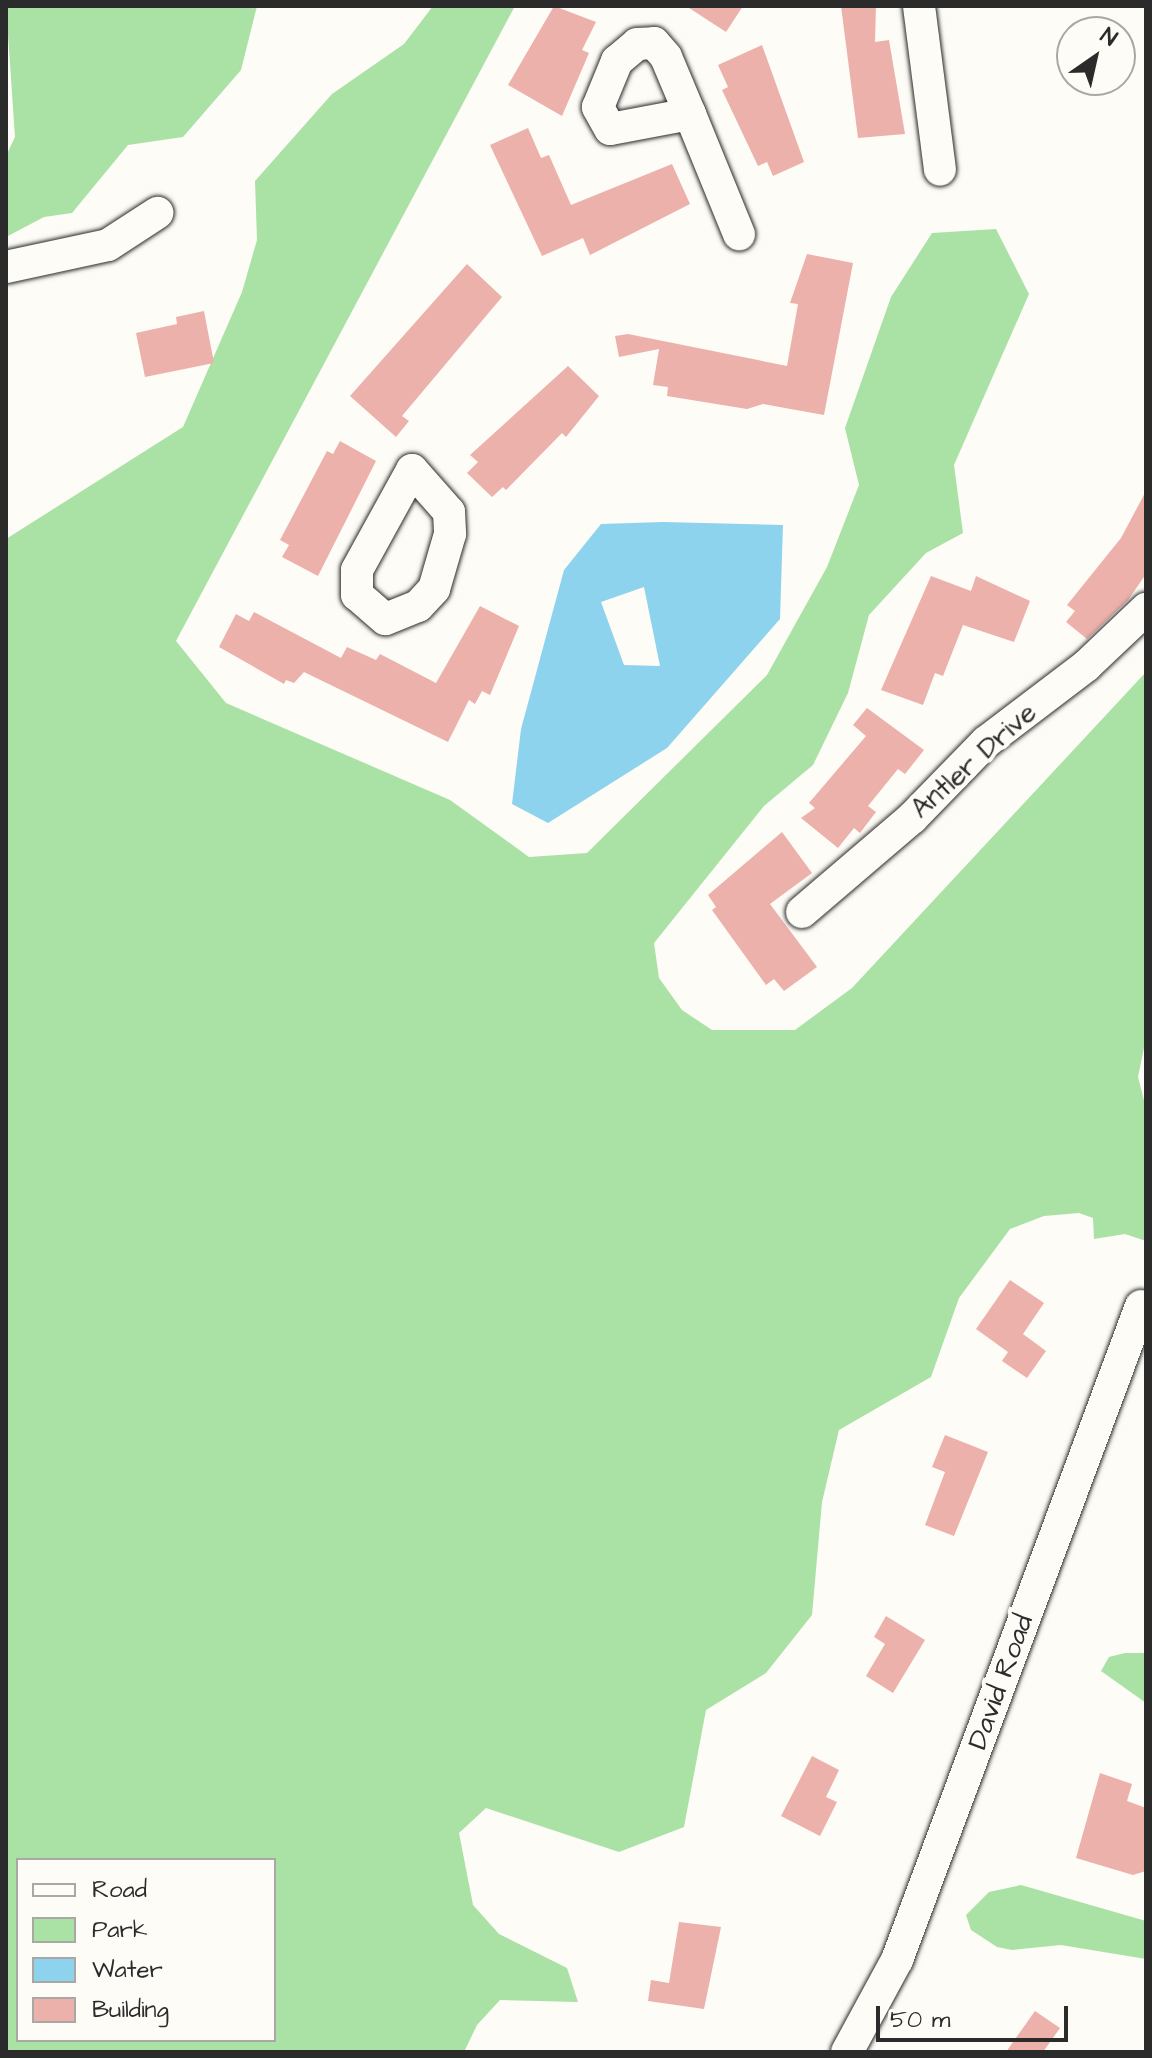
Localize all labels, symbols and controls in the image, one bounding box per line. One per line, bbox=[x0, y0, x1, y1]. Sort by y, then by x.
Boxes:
north arrow bbox=[1056, 16, 1136, 96]
text: N bbox=[1094, 21, 1123, 54]
street label: Antler Drive bbox=[904, 696, 1044, 826]
street label: David Road bbox=[961, 1610, 1041, 1754]
legend bbox=[16, 1858, 276, 2042]
text: Road bbox=[92, 1873, 147, 1907]
text: Park bbox=[92, 1913, 148, 1947]
text: Water bbox=[92, 1953, 163, 1987]
scale bar bbox=[880, 1990, 1072, 2040]
text: Building bbox=[92, 1993, 169, 2027]
text: 50 m bbox=[890, 2003, 950, 2037]

